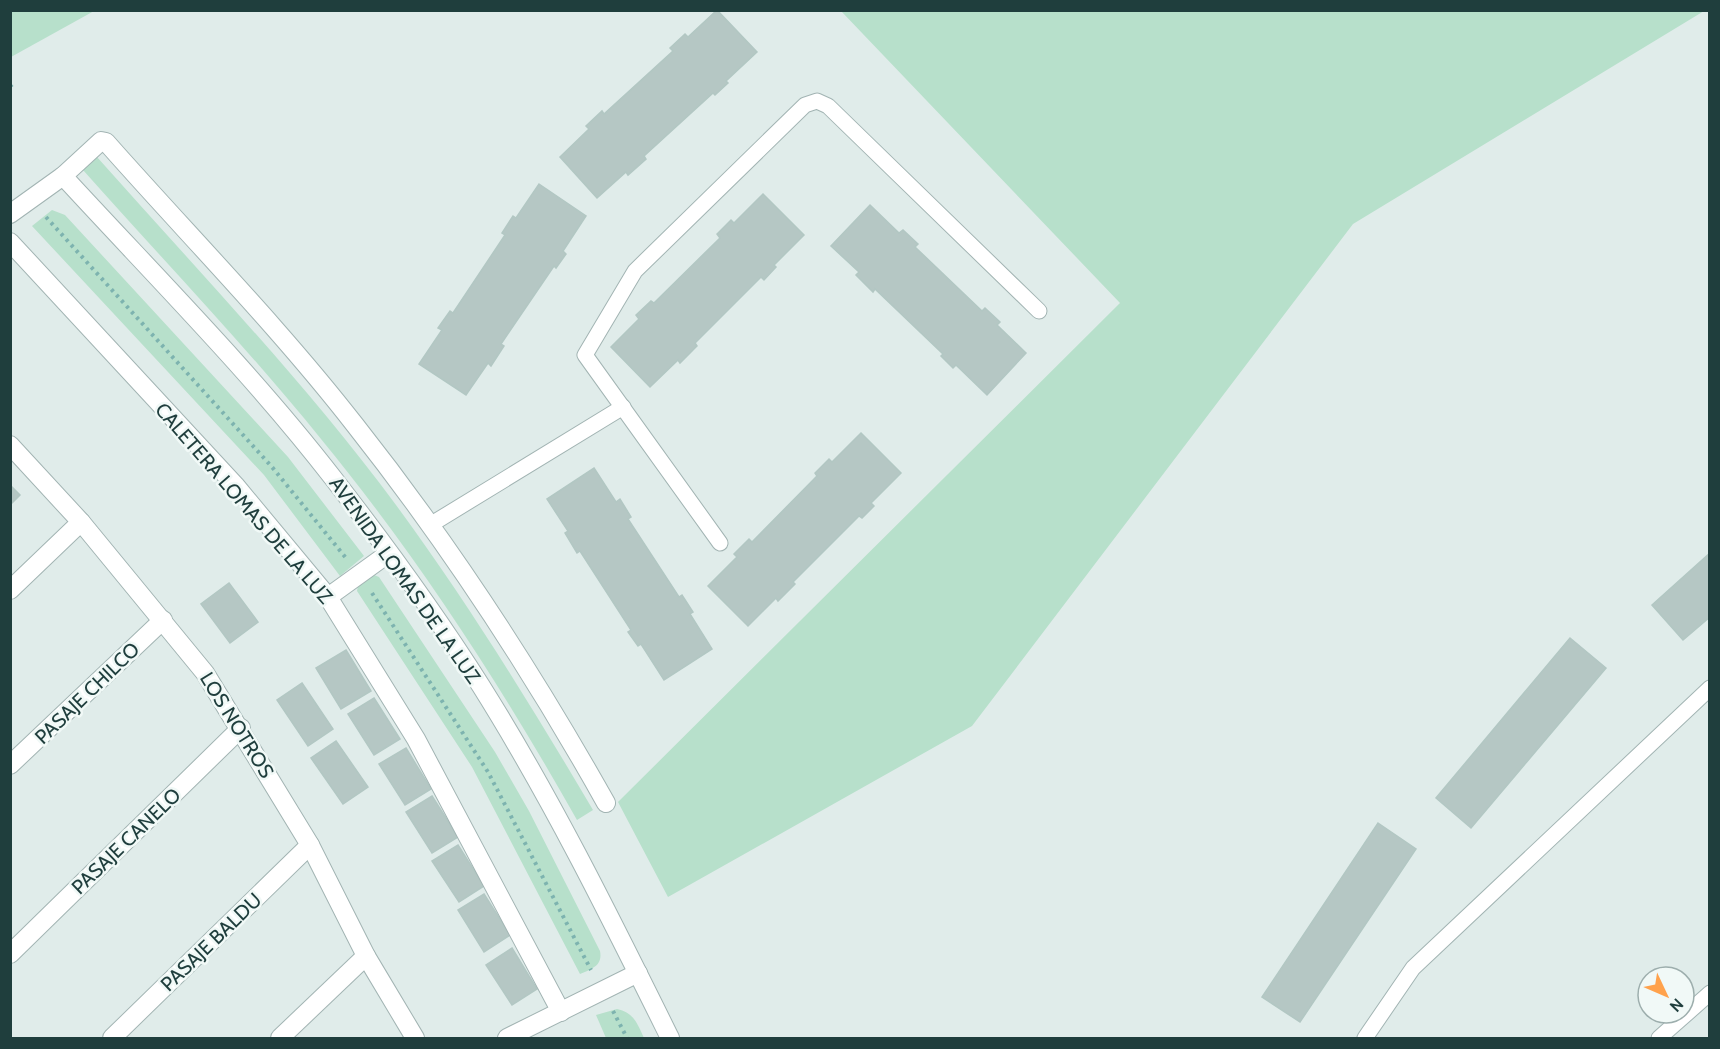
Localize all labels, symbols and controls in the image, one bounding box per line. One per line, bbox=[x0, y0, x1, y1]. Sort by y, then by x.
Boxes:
street label: CALETERA LOMAS DE LA LUZ bbox=[150, 398, 338, 608]
street label: AVENIDA LOMAS DE LA LUZ bbox=[324, 472, 486, 688]
street label: PASAJE CHILCO bbox=[30, 637, 144, 749]
street label: LOS NOTROS bbox=[195, 668, 279, 782]
street label: PASAJE CANELO bbox=[66, 783, 186, 899]
street label: PASAJE BALDU bbox=[156, 888, 266, 996]
north arrow bbox=[1636, 965, 1696, 1025]
text: N bbox=[1666, 994, 1687, 1016]

